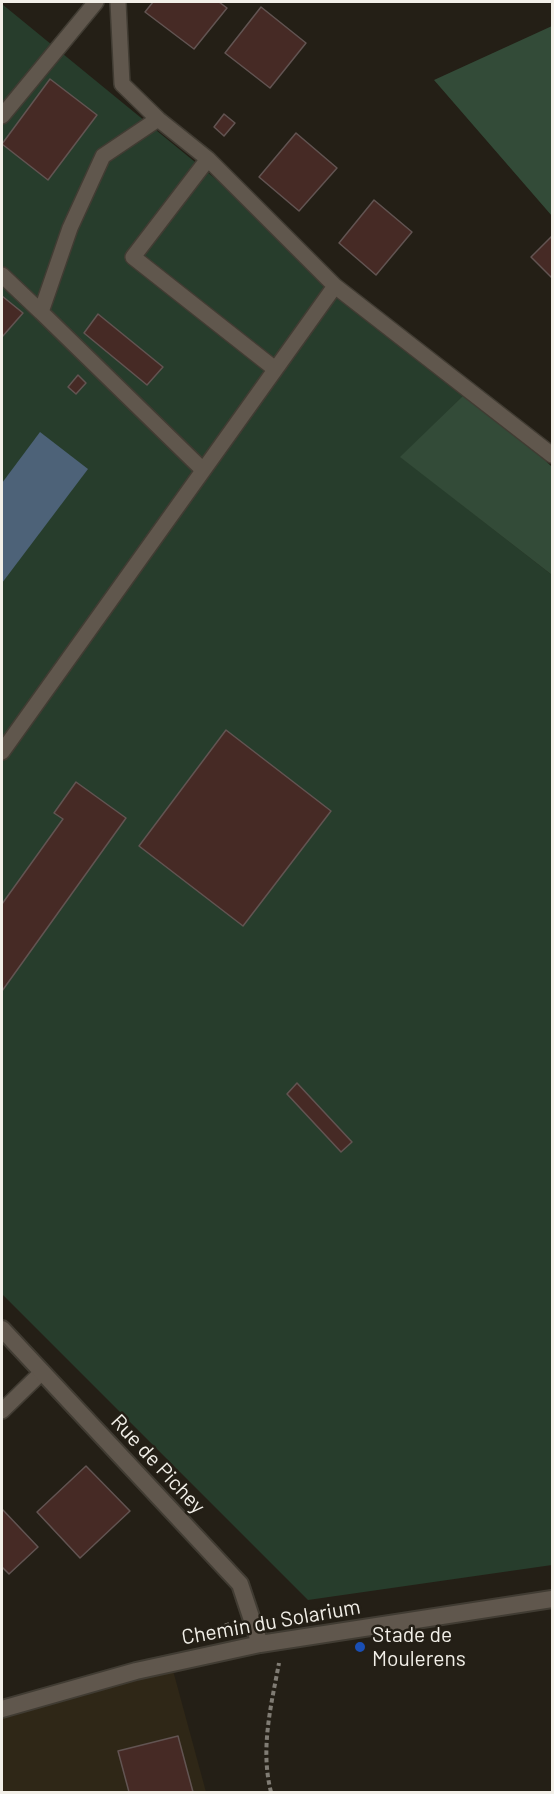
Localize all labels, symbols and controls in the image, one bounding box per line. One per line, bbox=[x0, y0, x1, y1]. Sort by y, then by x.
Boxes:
street label: Rue de Pichey bbox=[106, 1409, 210, 1519]
street label: Chemin du Solarium bbox=[180, 1594, 362, 1650]
place label: Stade de Moulerens bbox=[372, 1622, 466, 1672]
marker: Stade de Moulerens bbox=[353, 1640, 367, 1654]

